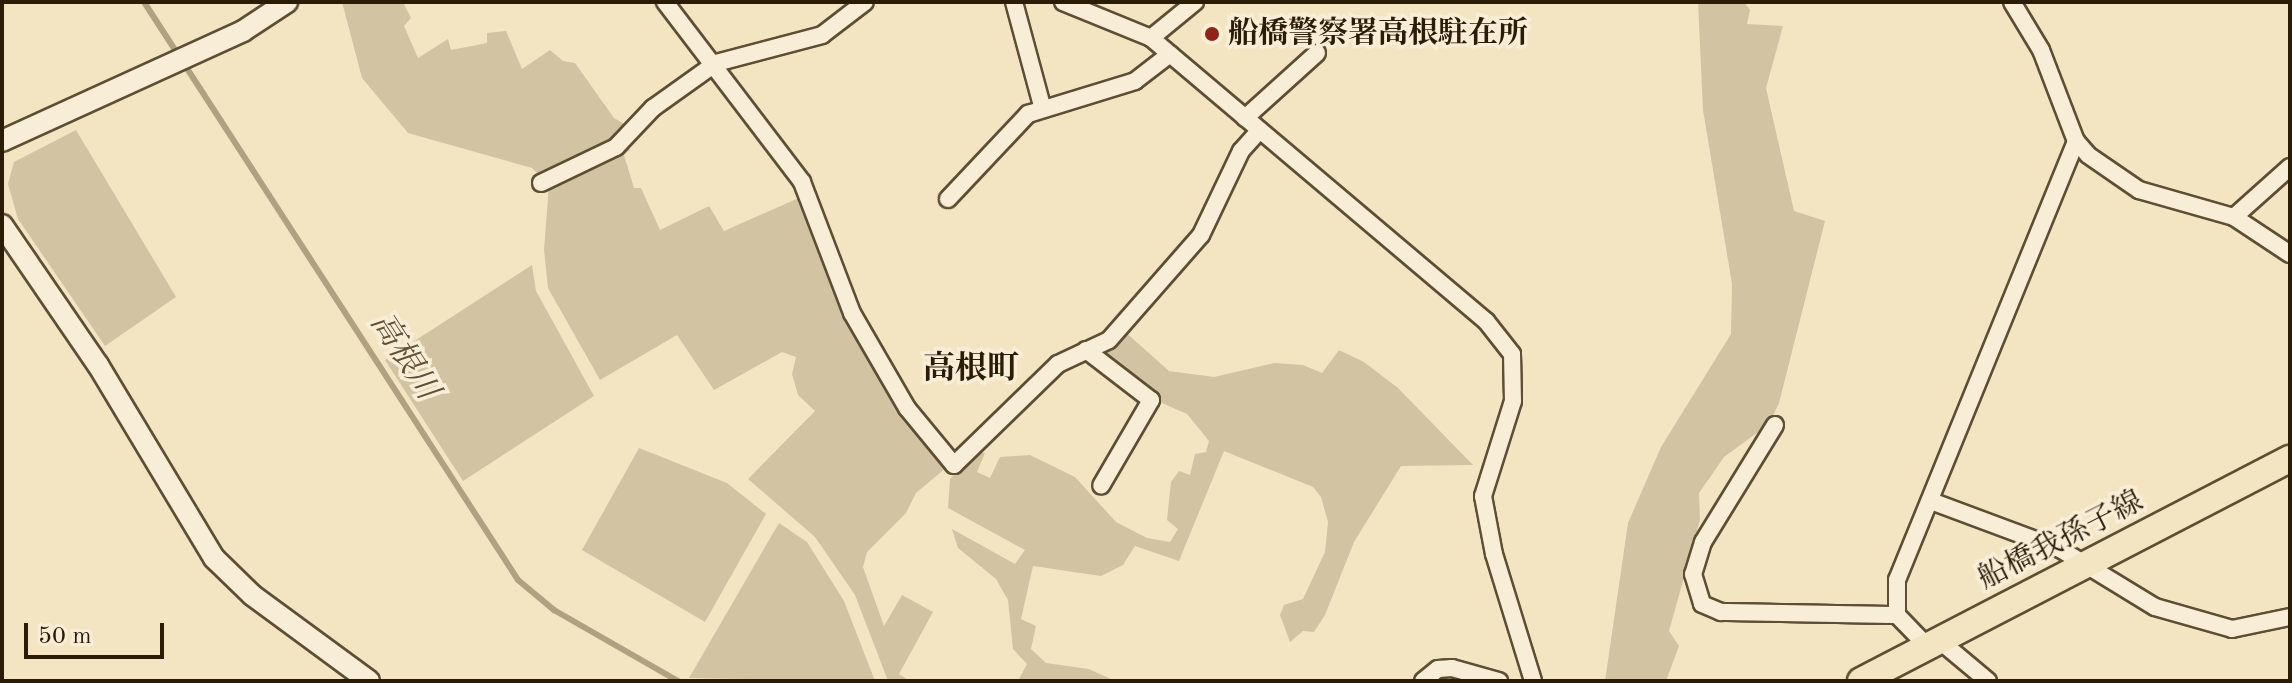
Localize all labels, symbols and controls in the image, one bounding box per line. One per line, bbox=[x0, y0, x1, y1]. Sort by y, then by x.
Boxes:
place label: 船橋警察署高根駐在所 bbox=[1228, 16, 1528, 52]
marker: 船橋警察署高根駐在所 bbox=[1203, 25, 1221, 43]
water label: 高根川 bbox=[361, 306, 445, 408]
district label: 高根町 bbox=[923, 351, 1019, 389]
street label: 船橋我孫子線 bbox=[1973, 484, 2149, 598]
scale bar bbox=[28, 607, 168, 657]
text: 50 m bbox=[38, 625, 92, 649]

